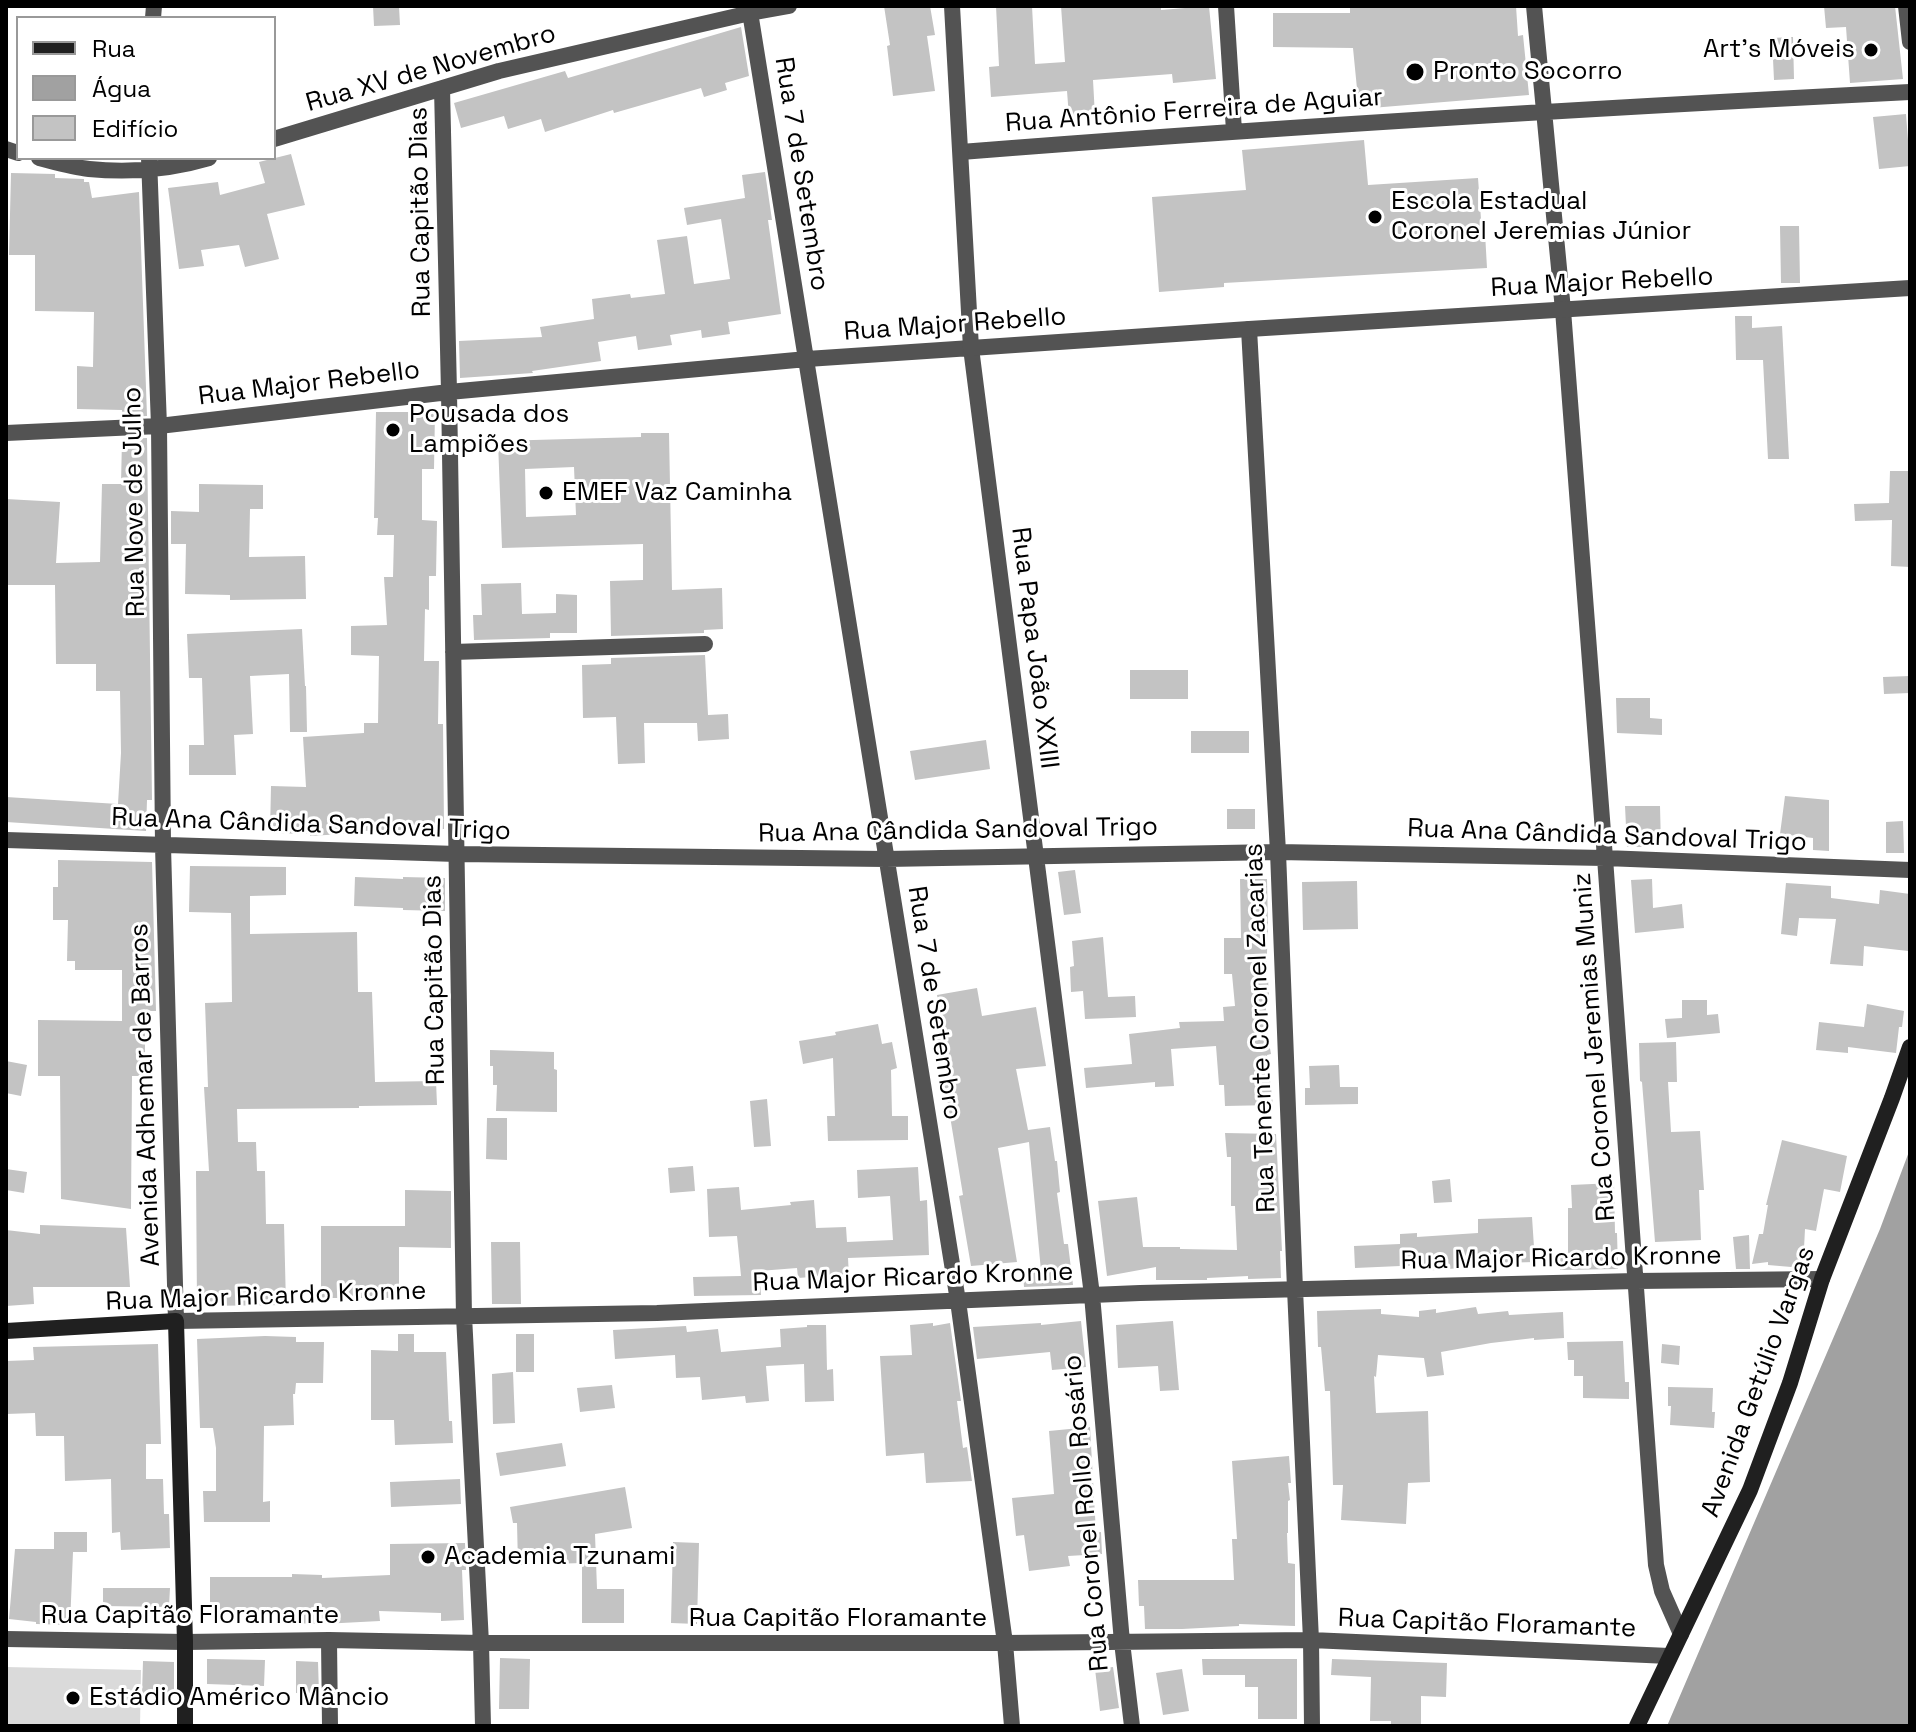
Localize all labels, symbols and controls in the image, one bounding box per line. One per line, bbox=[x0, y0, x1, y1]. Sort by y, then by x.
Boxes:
legend bbox=[16, 16, 276, 160]
street label: Rua XV de Novembro bbox=[303, 18, 559, 120]
text: Rua bbox=[92, 33, 136, 64]
place label: Art's Móveis bbox=[1703, 34, 1855, 66]
marker: Art's Móveis bbox=[1862, 41, 1880, 59]
street label: Rua 7 de Setembro bbox=[767, 55, 835, 293]
place label: Pronto Socorro bbox=[1433, 56, 1623, 88]
marker: Pronto Socorro bbox=[1404, 61, 1426, 83]
text: Água bbox=[92, 73, 151, 104]
street label: Rua Antônio Ferreira de Aguiar bbox=[1004, 82, 1384, 140]
street label: Rua Capitão Dias bbox=[404, 107, 438, 317]
text: Edifício bbox=[92, 113, 178, 144]
place label: Escola Estadual Coronel Jeremias Júnior bbox=[1391, 186, 1691, 248]
marker: Escola Estadual Coronel Jeremias Júnior bbox=[1366, 208, 1384, 226]
street label: Rua Major Rebello bbox=[1490, 262, 1714, 304]
street label: Rua Major Rebello bbox=[843, 302, 1067, 348]
street label: Rua Major Rebello bbox=[196, 355, 422, 413]
street label: Rua Nove de Julho bbox=[117, 387, 153, 617]
place label: Pousada dos Lampiões bbox=[409, 399, 569, 460]
marker: Pousada dos Lampiões bbox=[384, 421, 402, 439]
place label: EMEF Vaz Caminha bbox=[562, 477, 792, 509]
marker: EMEF Vaz Caminha bbox=[537, 484, 555, 502]
street label: Rua Papa João XXIII bbox=[1004, 526, 1064, 770]
street label: Rua Ana Cândida Sandoval Trigo bbox=[111, 802, 511, 848]
street label: Rua Ana Cândida Sandoval Trigo bbox=[758, 812, 1158, 850]
street label: Rua Ana Cândida Sandoval Trigo bbox=[1407, 813, 1807, 859]
street label: Rua Tenente Coronel Zacarias bbox=[1239, 843, 1283, 1213]
street label: Rua Coronel Jeremias Muniz bbox=[1567, 872, 1623, 1222]
street label: Rua Capitão Dias bbox=[418, 875, 452, 1085]
street label: Rua 7 de Setembro bbox=[900, 884, 968, 1122]
street label: Avenida Adhemar de Barros bbox=[124, 923, 168, 1267]
street label: Rua Major Ricardo Kronne bbox=[1400, 1241, 1722, 1277]
street label: Avenida Getúlio Vargas bbox=[1696, 1242, 1822, 1522]
street label: Rua Major Ricardo Kronne bbox=[752, 1257, 1074, 1299]
street label: Rua Major Ricardo Kronne bbox=[105, 1276, 427, 1318]
street label: Rua Coronel Rollo Rosário bbox=[1058, 1353, 1116, 1673]
place label: Academia Tzunami bbox=[444, 1541, 675, 1573]
marker: Academia Tzunami bbox=[419, 1548, 437, 1566]
street label: Rua Capitão Floramante bbox=[41, 1600, 339, 1632]
street label: Rua Capitão Floramante bbox=[689, 1603, 987, 1635]
street label: Rua Capitão Floramante bbox=[1337, 1603, 1637, 1645]
place label: Estádio Américo Mâncio bbox=[89, 1682, 389, 1714]
marker: Estádio Américo Mâncio bbox=[64, 1689, 82, 1707]

